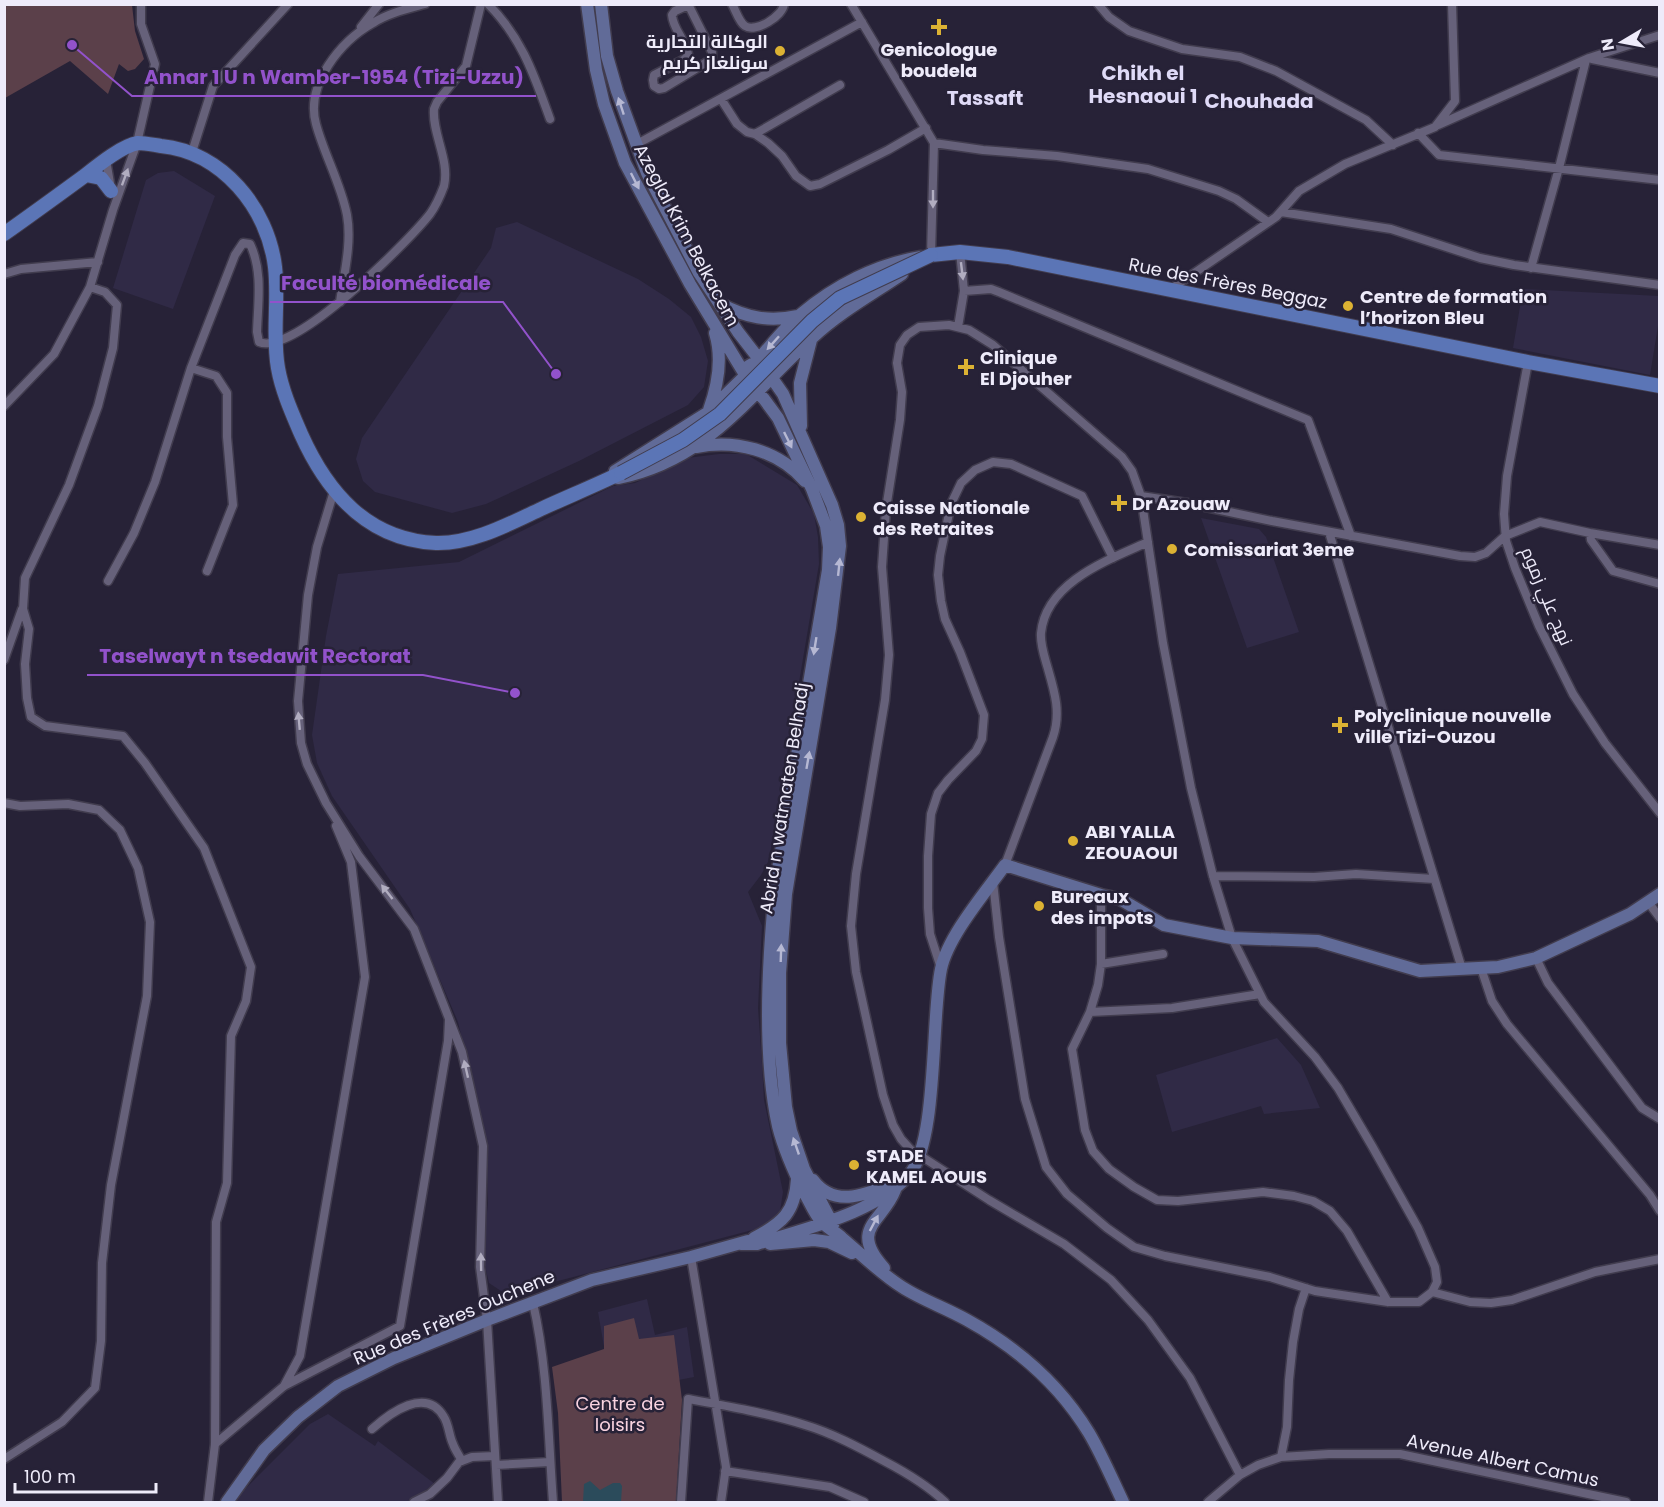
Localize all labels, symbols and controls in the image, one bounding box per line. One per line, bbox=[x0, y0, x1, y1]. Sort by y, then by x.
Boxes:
north arrow bbox=[1592, 12, 1652, 72]
marker: Genicologue boudela bbox=[930, 18, 948, 36]
place label: الوكالة التجارية سونلغاز كريم bbox=[646, 29, 768, 75]
place label: Genicologue boudela bbox=[881, 37, 997, 83]
text: N bbox=[1595, 37, 1620, 52]
marker: الوكالة التجارية سونلغاز كريم bbox=[773, 44, 787, 58]
callout: Annar 1 U n Wamber-1954 (Tizi-Uzzu) bbox=[132, 58, 536, 96]
district label: Chikh el Hesnaoui 1 bbox=[1088, 59, 1198, 110]
text: Annar 1 U n Wamber-1954 (Tizi-Uzzu) bbox=[144, 63, 524, 91]
district label: Tassaft bbox=[947, 84, 1023, 112]
district label: Chouhada bbox=[1204, 87, 1314, 115]
one-way arrow bbox=[616, 97, 626, 115]
street label: Azeglal Krim Belkacem bbox=[628, 139, 746, 331]
one-way arrow bbox=[121, 168, 130, 186]
one-way arrow bbox=[630, 173, 640, 190]
one-way arrow bbox=[928, 190, 938, 209]
street label: Rue des Frères Beggaz bbox=[1127, 251, 1329, 315]
one-way arrow bbox=[957, 262, 967, 281]
callout: Faculté biomédicale bbox=[270, 264, 503, 302]
text: Faculté biomédicale bbox=[281, 269, 491, 297]
place label: Centre de formation l’horizon Bleu bbox=[1360, 284, 1547, 330]
marker: Centre de formation l’horizon Bleu bbox=[1341, 299, 1355, 313]
one-way arrow bbox=[767, 335, 780, 350]
place label: Clinique El Djouher bbox=[980, 345, 1072, 391]
marker: Clinique El Djouher bbox=[957, 358, 975, 376]
one-way arrow bbox=[784, 431, 793, 448]
place label: Dr Azouaw bbox=[1132, 491, 1231, 516]
marker: Dr Azouaw bbox=[1110, 494, 1128, 512]
place label: Caisse Nationale des Retraites bbox=[873, 495, 1030, 541]
marker: Caisse Nationale des Retraites bbox=[854, 510, 868, 524]
place label: Comissariat 3eme bbox=[1184, 537, 1354, 562]
marker: Comissariat 3eme bbox=[1165, 542, 1179, 556]
street label: نهج علي زموم bbox=[1513, 543, 1579, 650]
one-way arrow bbox=[834, 558, 843, 577]
callout: Taselwayt n tsedawit Rectorat bbox=[87, 637, 423, 675]
one-way arrow bbox=[810, 637, 819, 656]
text: Taselwayt n tsedawit Rectorat bbox=[99, 642, 411, 670]
street label: Abrid n watmaten Belhadj bbox=[753, 681, 815, 915]
place label: Polyclinique nouvelle ville Tizi-Ouzou bbox=[1354, 703, 1551, 749]
one-way arrow bbox=[294, 712, 303, 731]
marker: Polyclinique nouvelle ville Tizi-Ouzou bbox=[1331, 716, 1349, 734]
one-way arrow bbox=[804, 750, 813, 769]
place label: ABI YALLA ZEOUAOUI bbox=[1085, 819, 1178, 865]
marker: ABI YALLA ZEOUAOUI bbox=[1066, 834, 1080, 848]
one-way arrow bbox=[382, 884, 394, 899]
place label: Bureaux des impots bbox=[1051, 884, 1154, 930]
marker: Bureaux des impots bbox=[1032, 899, 1046, 913]
one-way arrow bbox=[776, 943, 785, 962]
one-way arrow bbox=[460, 1059, 470, 1078]
one-way arrow bbox=[791, 1137, 801, 1155]
place label: STADE KAMEL AOUIS bbox=[866, 1143, 987, 1189]
marker: STADE KAMEL AOUIS bbox=[847, 1158, 861, 1172]
one-way arrow bbox=[869, 1214, 879, 1231]
one-way arrow bbox=[476, 1252, 486, 1271]
street label: Rue des Frères Ouchene bbox=[349, 1263, 559, 1371]
park label: Centre de loisirs bbox=[575, 1391, 665, 1437]
street label: Avenue Albert Camus bbox=[1405, 1427, 1601, 1493]
scale bar bbox=[15, 1456, 156, 1494]
text: 100 m bbox=[24, 1464, 76, 1489]

